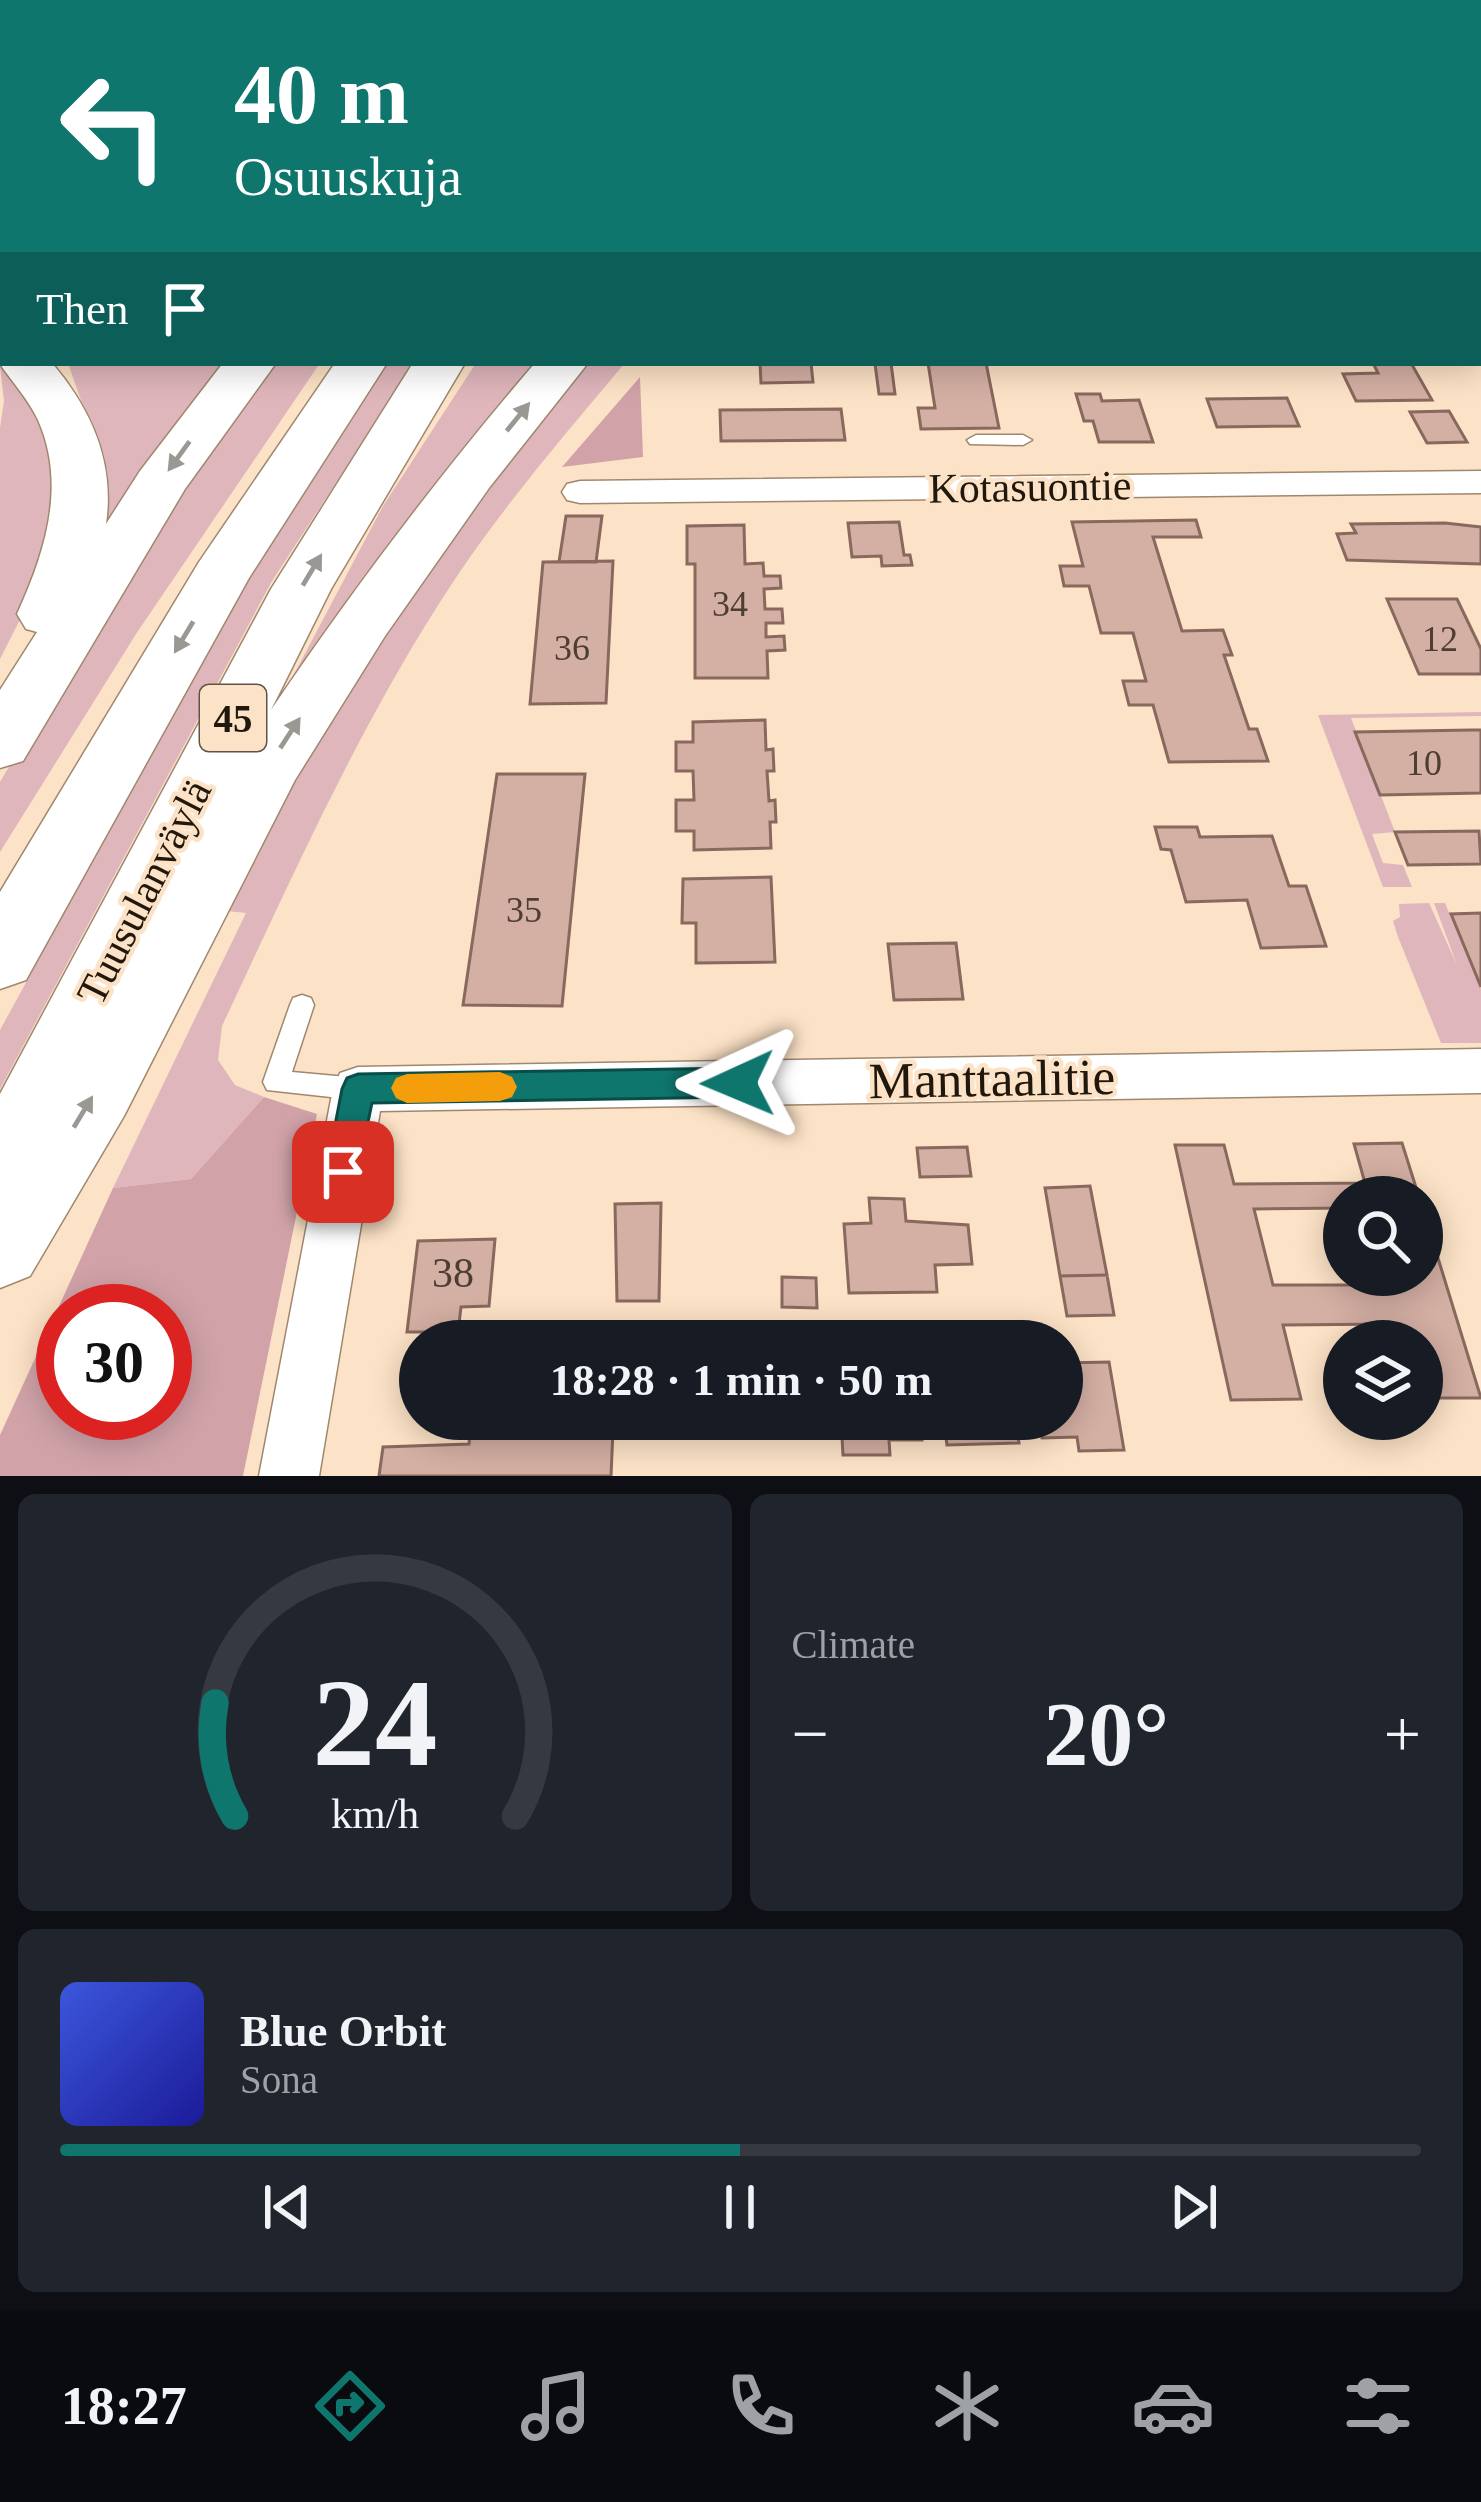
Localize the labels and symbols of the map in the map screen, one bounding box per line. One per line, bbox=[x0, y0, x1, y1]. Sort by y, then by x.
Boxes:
one-way arrow bbox=[504, 401, 530, 432]
one-way arrow bbox=[168, 441, 192, 472]
street label: Kotasuontie bbox=[928, 462, 1132, 512]
one-way arrow bbox=[301, 553, 322, 587]
house number: 34 bbox=[712, 584, 748, 624]
house number: 12 bbox=[1422, 619, 1458, 659]
one-way arrow bbox=[174, 621, 195, 654]
house number: 36 bbox=[554, 628, 590, 668]
road number: 45 bbox=[200, 685, 266, 751]
one-way arrow bbox=[279, 717, 301, 750]
house number: 10 bbox=[1406, 743, 1442, 783]
street label: Tuusulanväylä bbox=[68, 772, 220, 1012]
house number: 35 bbox=[506, 890, 542, 930]
position arrow bbox=[675, 1020, 801, 1146]
street label: Manttaalitie bbox=[868, 1049, 1116, 1109]
one-way arrow bbox=[72, 1095, 93, 1129]
pin bbox=[292, 1121, 394, 1223]
house number: 38 bbox=[432, 1250, 474, 1296]
speed limit sign: 30 bbox=[36, 1284, 192, 1440]

